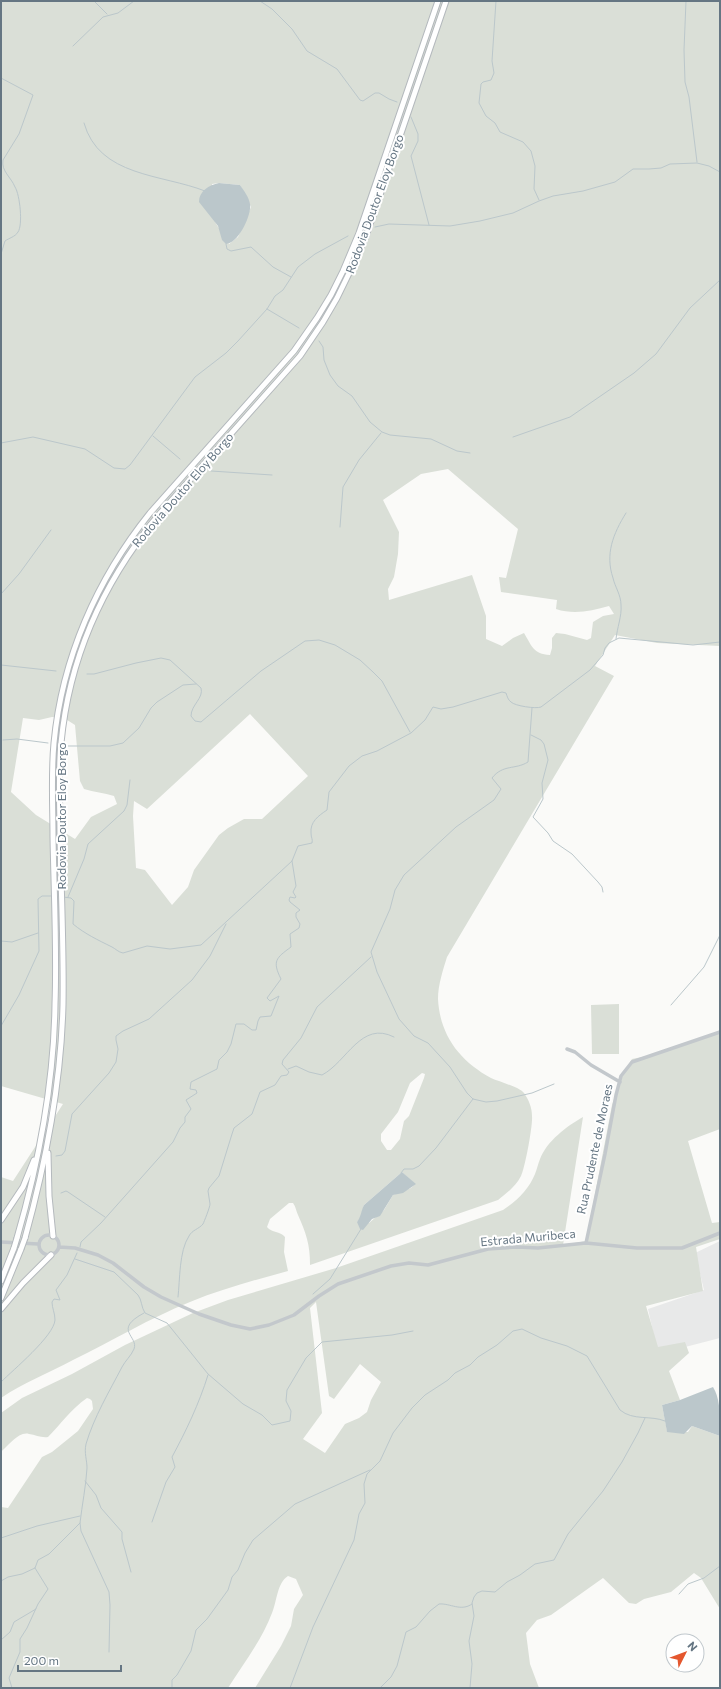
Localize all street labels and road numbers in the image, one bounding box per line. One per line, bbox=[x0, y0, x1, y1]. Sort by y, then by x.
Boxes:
street label: Rodovia Doutor Eloy Borgo bbox=[342, 132, 406, 275]
street label: Rodovia Doutor Eloy Borgo bbox=[129, 429, 236, 549]
street label: Rodovia Doutor Eloy Borgo bbox=[54, 742, 68, 890]
street label: Rua Prudente de Moraes bbox=[573, 1082, 615, 1215]
street label: Estrada Muribeca bbox=[480, 1226, 576, 1248]

